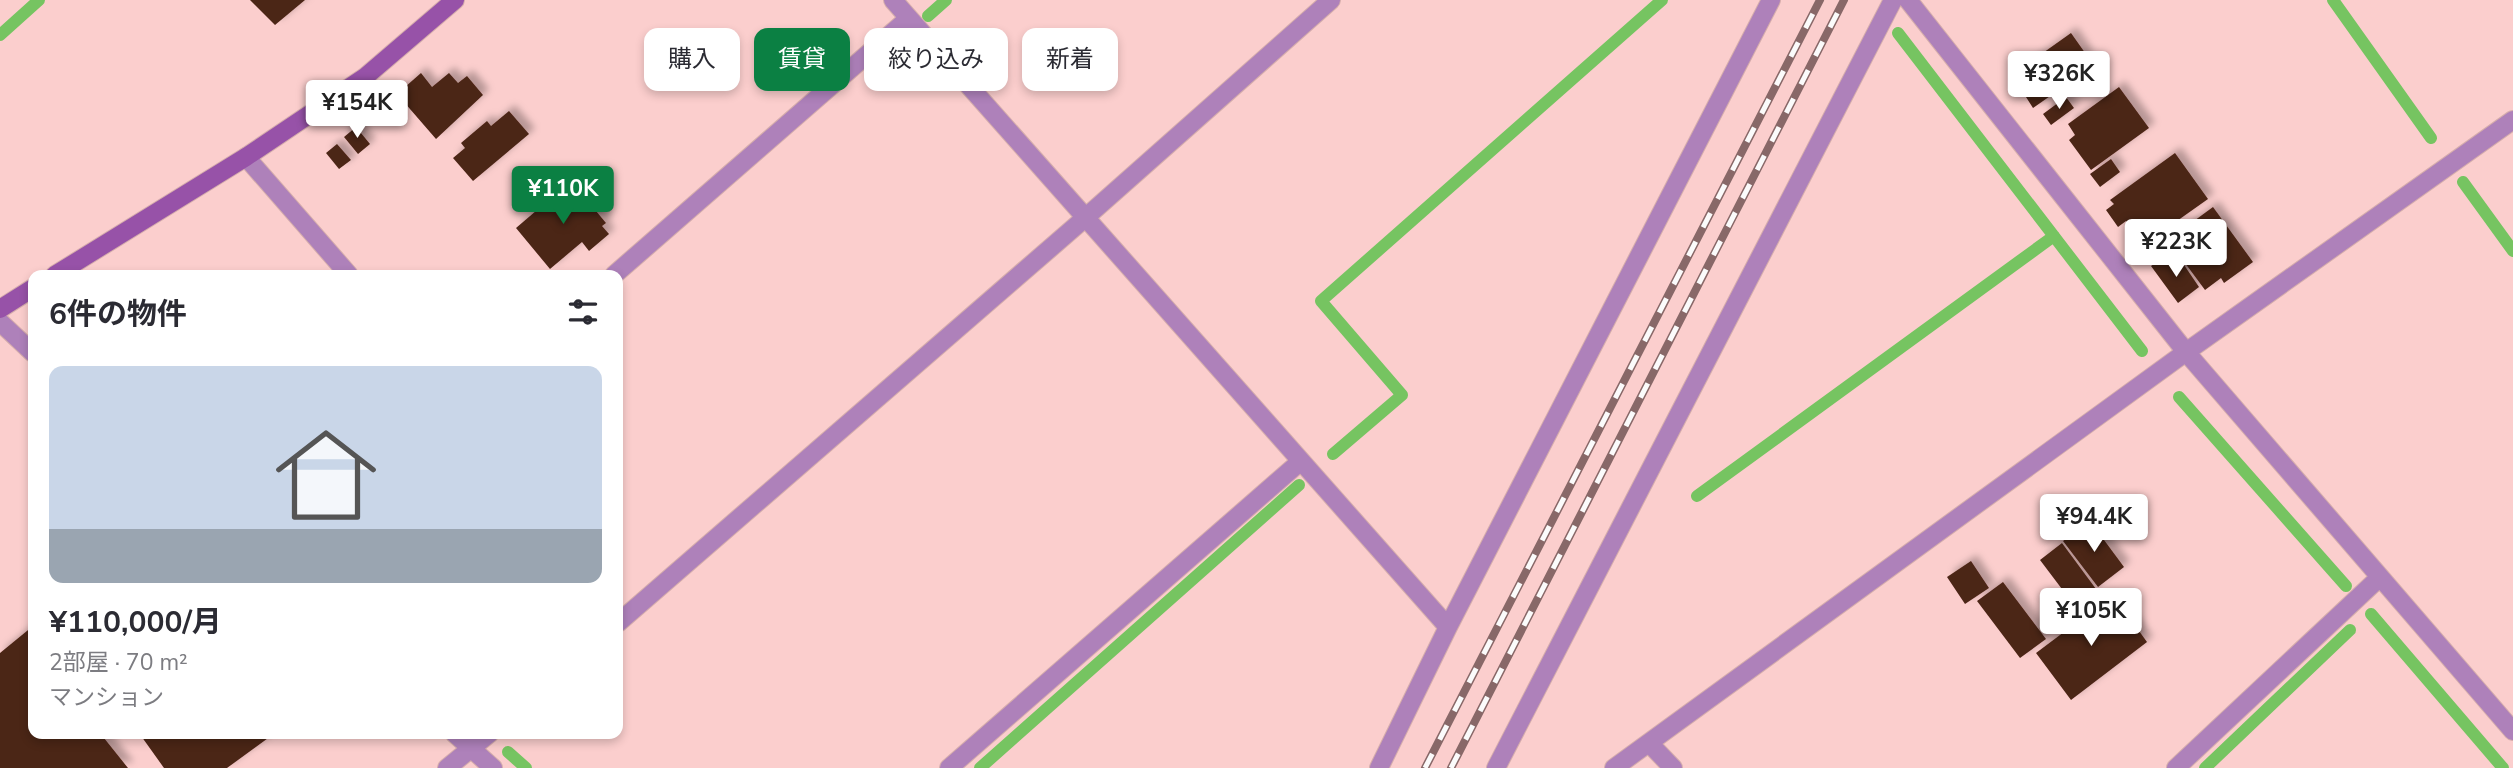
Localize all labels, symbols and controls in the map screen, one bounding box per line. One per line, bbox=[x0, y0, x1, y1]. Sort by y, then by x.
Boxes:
chip: 購入 bbox=[644, 28, 740, 91]
chip: 賃貸 bbox=[754, 28, 850, 91]
chip: 絞り込み bbox=[864, 28, 1008, 91]
chip: 新着 bbox=[1022, 28, 1118, 91]
pin: ¥326K bbox=[2010, 52, 2108, 111]
text: ¥326K bbox=[2024, 58, 2094, 89]
pin: ¥154K bbox=[308, 80, 406, 140]
text: ¥154K bbox=[322, 87, 392, 118]
pin: ¥110K bbox=[514, 166, 612, 226]
text: ¥110K bbox=[528, 173, 598, 204]
pin: ¥223K bbox=[2127, 219, 2225, 279]
text: ¥223K bbox=[2141, 226, 2211, 257]
icon: filters bbox=[564, 293, 602, 331]
text: 6件の物件 bbox=[49, 294, 187, 335]
icon: home bbox=[263, 412, 389, 538]
pin: ¥94.4K bbox=[2037, 494, 2151, 554]
text: ¥94.4K bbox=[2056, 501, 2132, 532]
pin: ¥105K bbox=[2042, 588, 2140, 648]
text: ¥105K bbox=[2056, 595, 2126, 626]
text: ¥110,000/月 bbox=[49, 602, 222, 643]
text: 2部屋 · 70 m² bbox=[49, 647, 188, 678]
text: マンション bbox=[49, 682, 164, 713]

